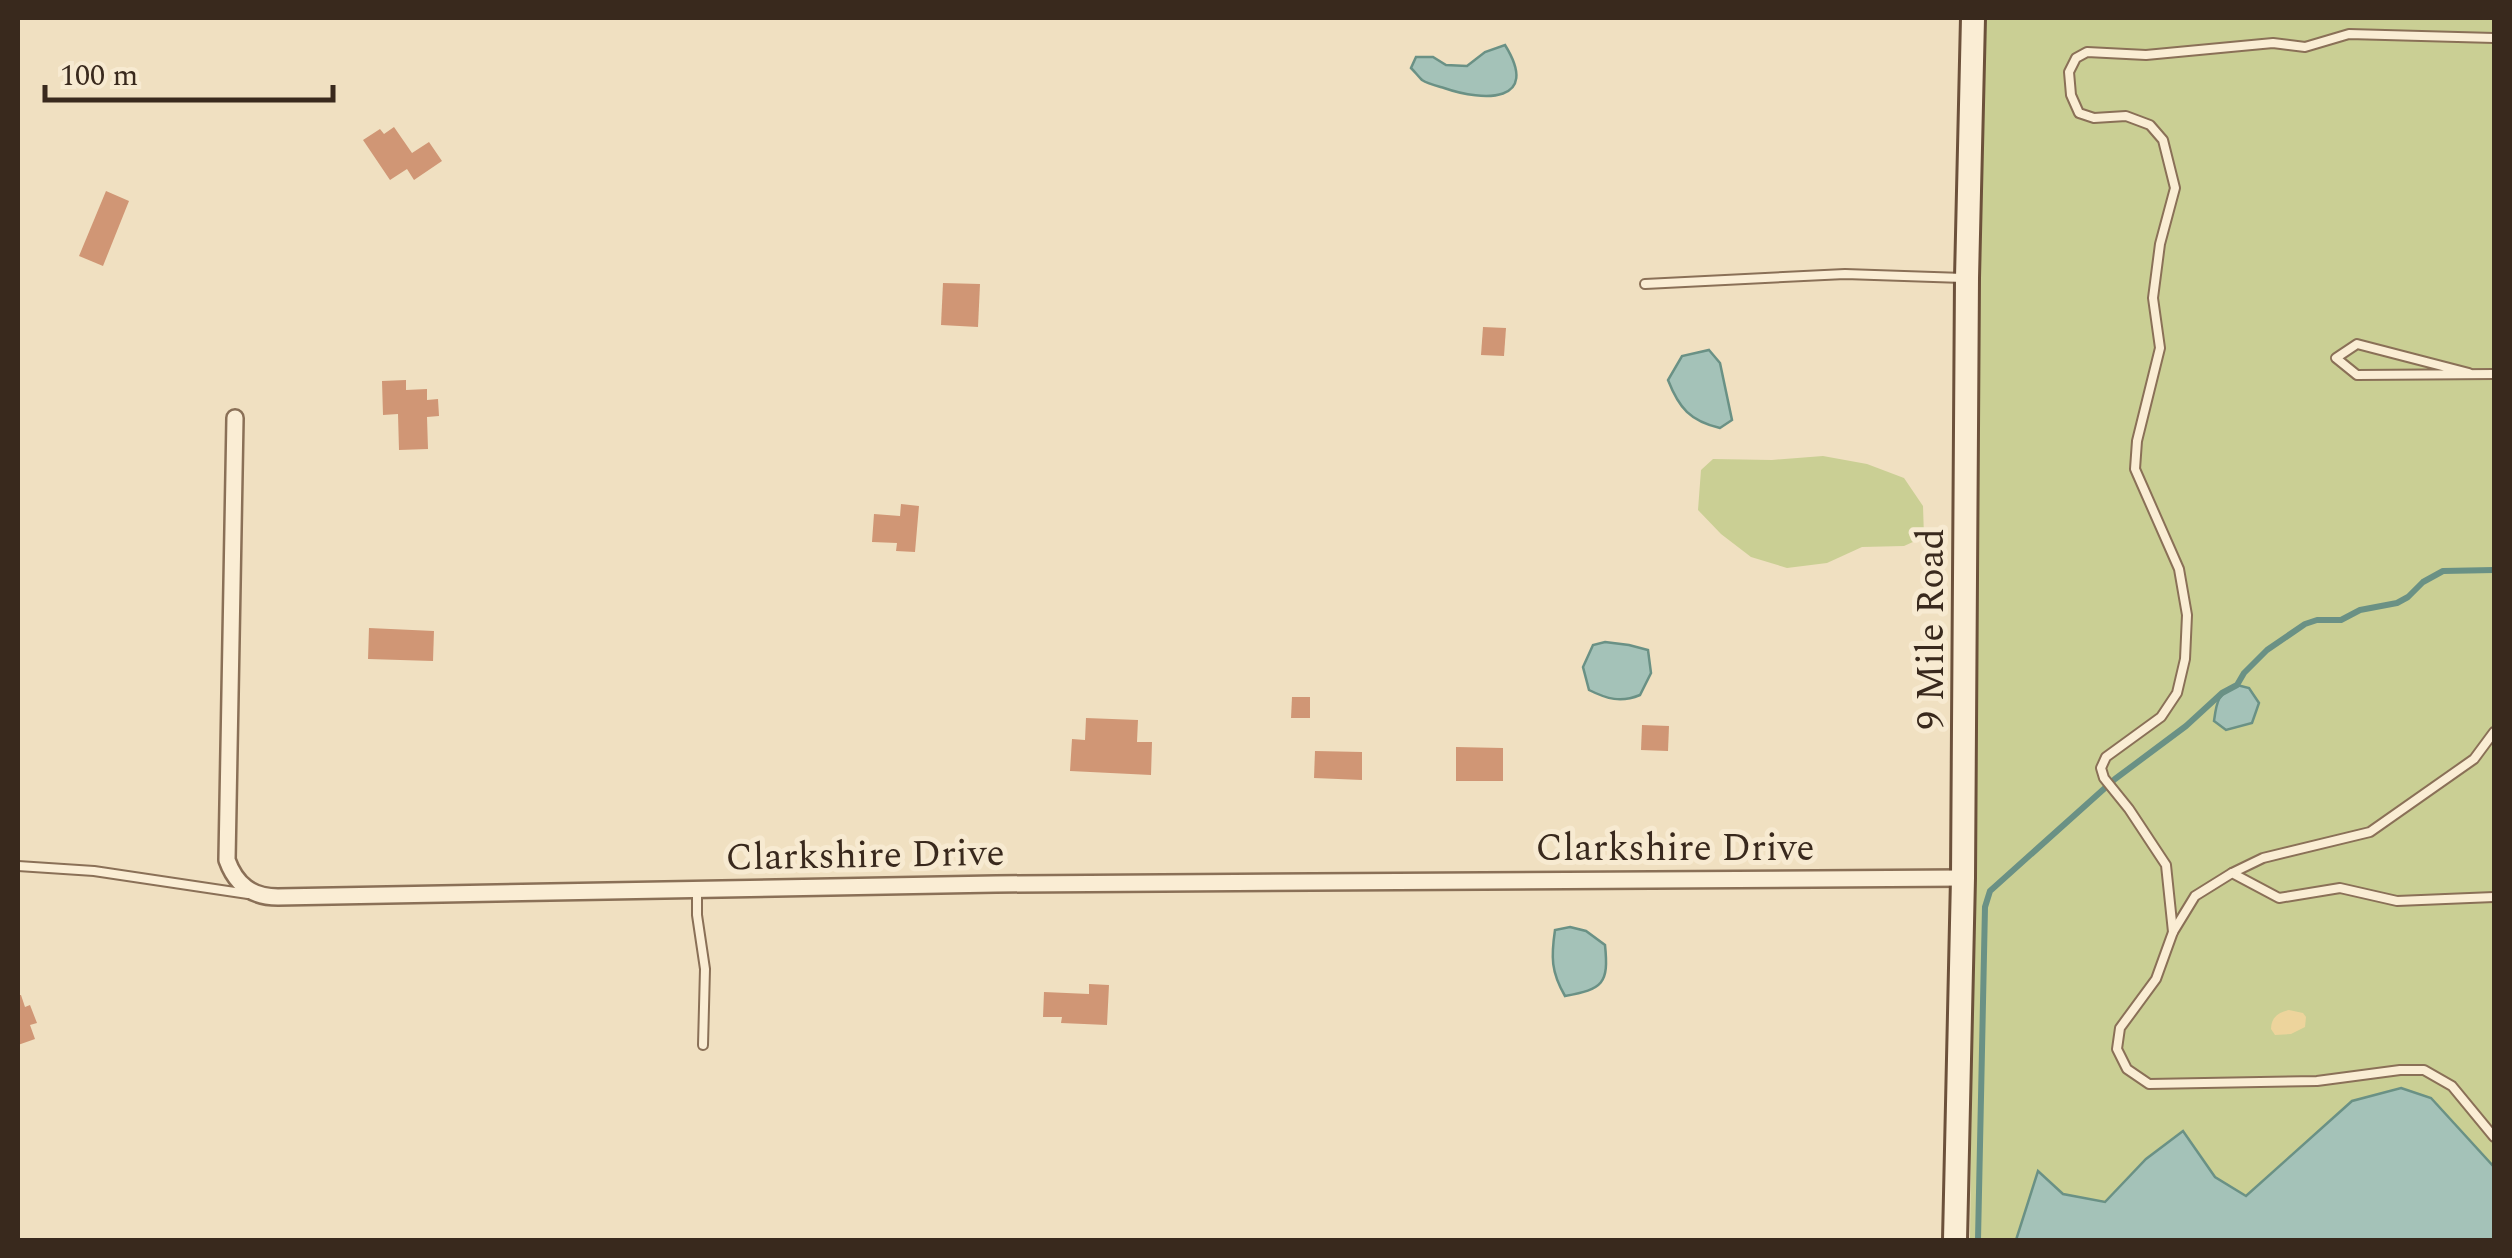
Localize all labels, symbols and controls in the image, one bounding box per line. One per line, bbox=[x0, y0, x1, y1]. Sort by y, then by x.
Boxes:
scale bar bbox=[45, 40, 332, 102]
text: 100 m bbox=[60, 53, 138, 99]
street label: 9 Mile Road bbox=[1903, 528, 1961, 730]
street label: Clarkshire Drive bbox=[1535, 820, 1815, 878]
street label: Clarkshire Drive bbox=[725, 825, 1005, 887]

